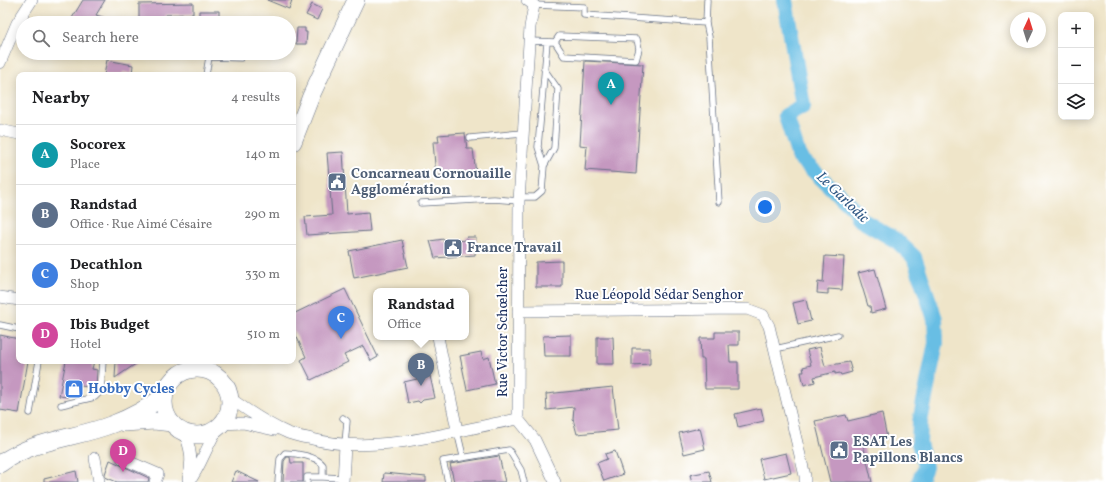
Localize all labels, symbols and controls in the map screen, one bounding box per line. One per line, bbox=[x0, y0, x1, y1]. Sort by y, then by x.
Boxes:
north arrow bbox=[1010, 12, 1046, 48]
map controls bbox=[1058, 12, 1094, 120]
button: + bbox=[1058, 12, 1094, 48]
search box bbox=[16, 16, 296, 60]
icon: search bbox=[30, 27, 52, 49]
text: Search here bbox=[62, 28, 139, 49]
button: − bbox=[1058, 48, 1094, 84]
pin: A bbox=[598, 72, 624, 105]
button: layers bbox=[1058, 84, 1094, 120]
text: Nearby bbox=[32, 87, 90, 110]
text: 4 results bbox=[231, 89, 280, 107]
text: Socorex bbox=[70, 135, 126, 156]
text: A bbox=[40, 146, 50, 164]
text: 140 m bbox=[246, 146, 280, 164]
text: Place bbox=[70, 156, 100, 174]
place label: Concarneau Cornouaille Agglomération bbox=[351, 165, 511, 200]
water label: Le Garlodic bbox=[811, 167, 874, 229]
public building icon: Concarneau Cornouaille Agglomération bbox=[326, 171, 348, 193]
text: Randstad bbox=[70, 195, 137, 216]
your location bbox=[755, 197, 775, 217]
text: B bbox=[41, 206, 49, 224]
text: 290 m bbox=[244, 206, 280, 224]
text: Office · Rue Aimé Césaire bbox=[70, 216, 212, 234]
public building icon: France Travail bbox=[442, 237, 464, 259]
place label: France Travail bbox=[467, 239, 562, 258]
text: Decathlon bbox=[70, 255, 143, 276]
text: C bbox=[41, 266, 49, 284]
text: 330 m bbox=[245, 266, 280, 284]
street label: Rue Victor Schœlcher bbox=[494, 267, 513, 397]
text: Shop bbox=[70, 276, 99, 294]
street label: Rue Léopold Sédar Senghor bbox=[575, 286, 743, 305]
popup bbox=[373, 288, 469, 340]
text: Randstad bbox=[387, 295, 455, 316]
pin: C bbox=[328, 306, 354, 339]
text: Ibis Budget bbox=[70, 315, 150, 336]
text: Office bbox=[387, 316, 421, 334]
text: D bbox=[40, 326, 50, 344]
text: 510 m bbox=[247, 326, 280, 344]
text: Hotel bbox=[70, 336, 101, 354]
pin: B bbox=[408, 353, 434, 386]
shop icon: Hobby Cycles bbox=[63, 378, 85, 400]
place label: Hobby Cycles bbox=[88, 380, 175, 399]
place label: ESAT Les Papillons Blancs bbox=[853, 433, 963, 468]
pin: D bbox=[110, 439, 136, 472]
public building icon: ESAT Les Papillons Blancs bbox=[828, 439, 850, 461]

